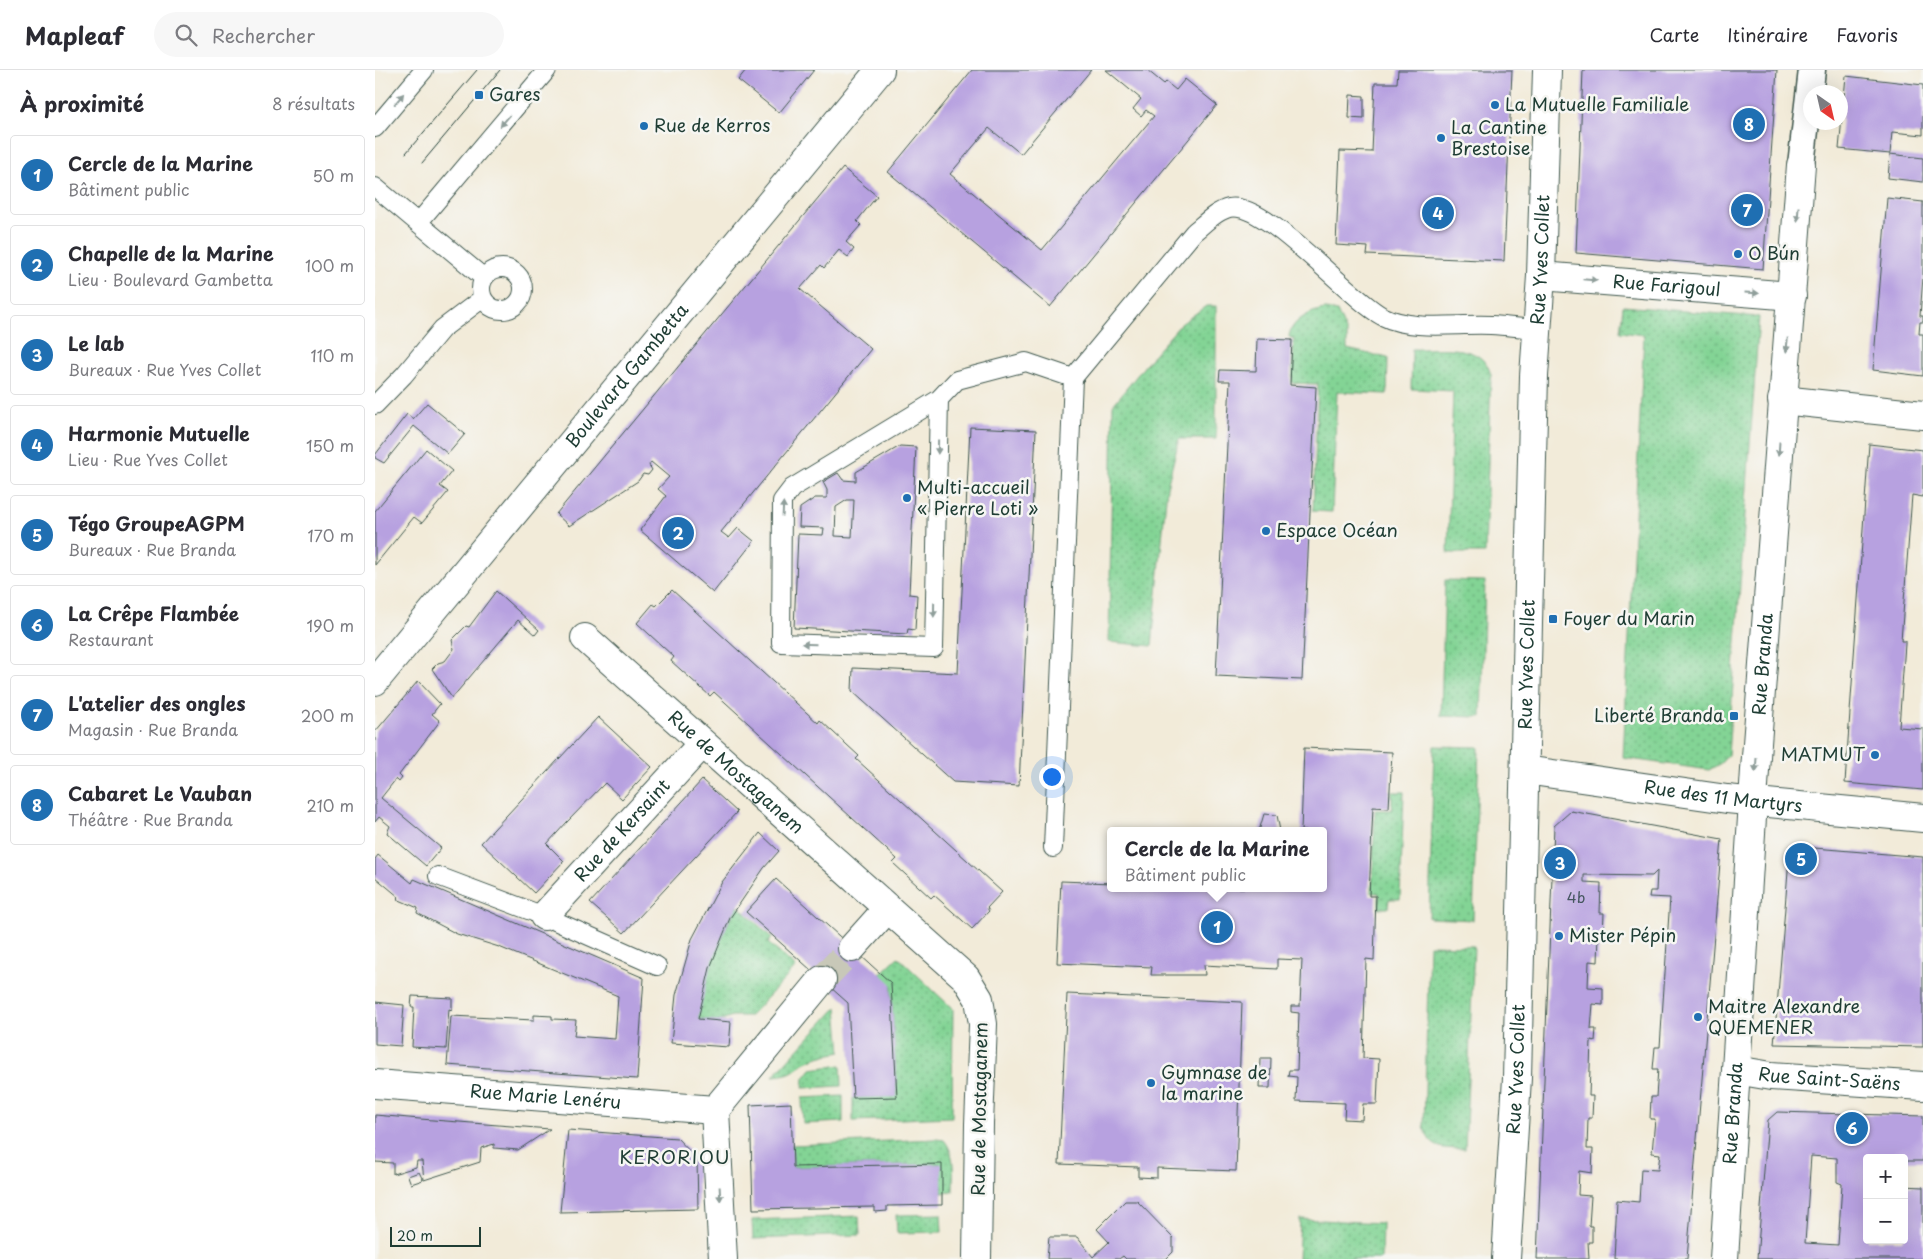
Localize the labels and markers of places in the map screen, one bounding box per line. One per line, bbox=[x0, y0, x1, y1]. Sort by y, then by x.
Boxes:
place label: Gares bbox=[489, 80, 541, 107]
marker: Gares bbox=[473, 89, 485, 101]
place label: La Mutuelle Familiale bbox=[1505, 90, 1689, 117]
marker: La Mutuelle Familiale bbox=[1489, 99, 1501, 111]
pin: 8 bbox=[1733, 105, 1765, 143]
place label: Rue de Kerros bbox=[654, 111, 770, 138]
place label: La Cantine Brestoise bbox=[1451, 113, 1547, 161]
marker: Rue de Kerros bbox=[638, 120, 650, 132]
marker: La Cantine Brestoise bbox=[1435, 132, 1447, 144]
pin: 7 bbox=[1731, 191, 1763, 229]
pin: 4 bbox=[1422, 194, 1454, 232]
place label: O Bún bbox=[1748, 239, 1800, 266]
marker: O Bún bbox=[1732, 248, 1744, 260]
place label: Multi-accueil « Pierre Loti » bbox=[917, 473, 1038, 521]
marker: Multi-accueil « Pierre Loti » bbox=[901, 492, 913, 504]
pin: 2 bbox=[662, 514, 694, 552]
place label: Espace Océan bbox=[1276, 516, 1398, 543]
marker: Espace Océan bbox=[1260, 525, 1272, 537]
place label: Foyer du Marin bbox=[1563, 604, 1695, 631]
marker: Foyer du Marin bbox=[1547, 613, 1559, 625]
place label: Liberté Branda bbox=[1594, 701, 1724, 728]
marker: Liberté Branda bbox=[1728, 710, 1740, 722]
place label: MATMUT bbox=[1781, 740, 1866, 767]
marker: MATMUT bbox=[1869, 749, 1881, 761]
pin: 5 bbox=[1785, 840, 1817, 878]
pin: 3 bbox=[1544, 844, 1576, 882]
pin: 1 bbox=[1201, 908, 1233, 946]
place label: Mister Pépin bbox=[1569, 921, 1676, 948]
marker: Mister Pépin bbox=[1553, 930, 1565, 942]
place label: Maitre Alexandre QUEMENER bbox=[1708, 992, 1860, 1040]
marker: Maitre Alexandre QUEMENER bbox=[1692, 1011, 1704, 1023]
place label: Gymnase de la marine bbox=[1161, 1058, 1268, 1106]
marker: Gymnase de la marine bbox=[1145, 1077, 1157, 1089]
pin: 6 bbox=[1836, 1109, 1868, 1147]

